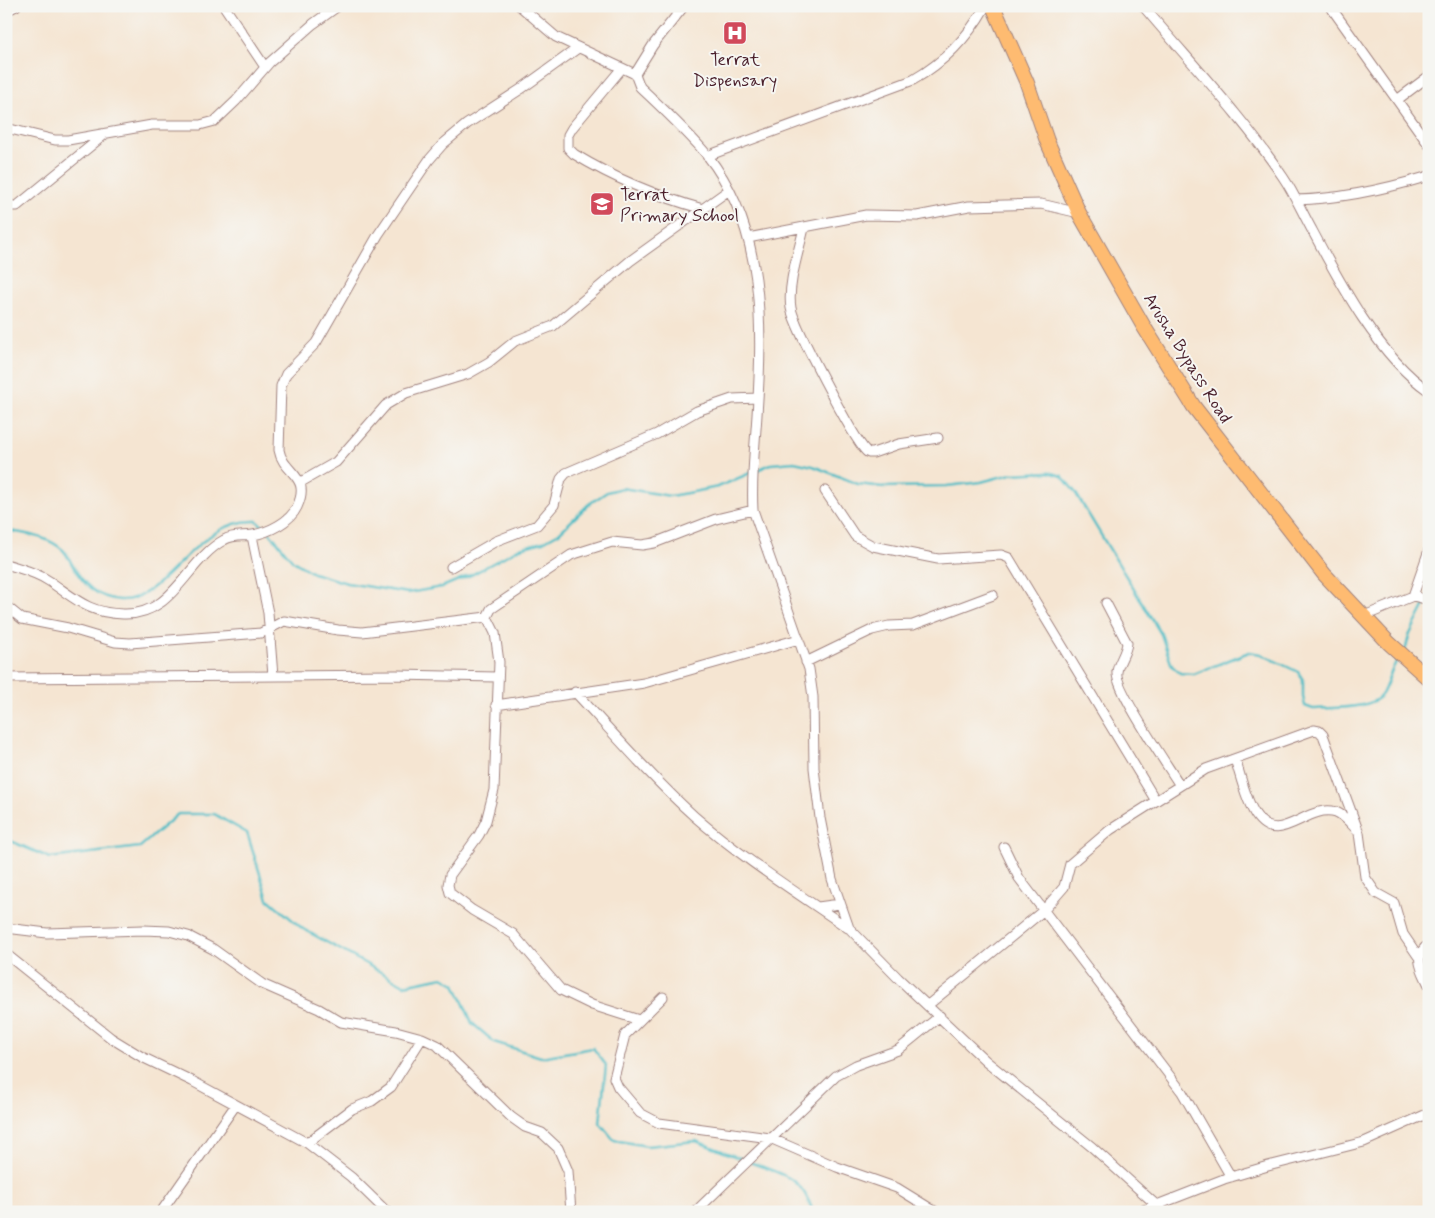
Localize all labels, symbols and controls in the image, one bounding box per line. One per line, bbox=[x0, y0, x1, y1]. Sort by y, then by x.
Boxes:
hospital icon: Terrat Dispensary bbox=[722, 20, 748, 46]
place label: Terrat Dispensary bbox=[693, 48, 777, 93]
place label: Terrat Primary School bbox=[620, 183, 739, 228]
school or university icon: Terrat Primary School bbox=[589, 191, 615, 217]
street label: Arusha Bypass Road bbox=[1137, 289, 1237, 428]

